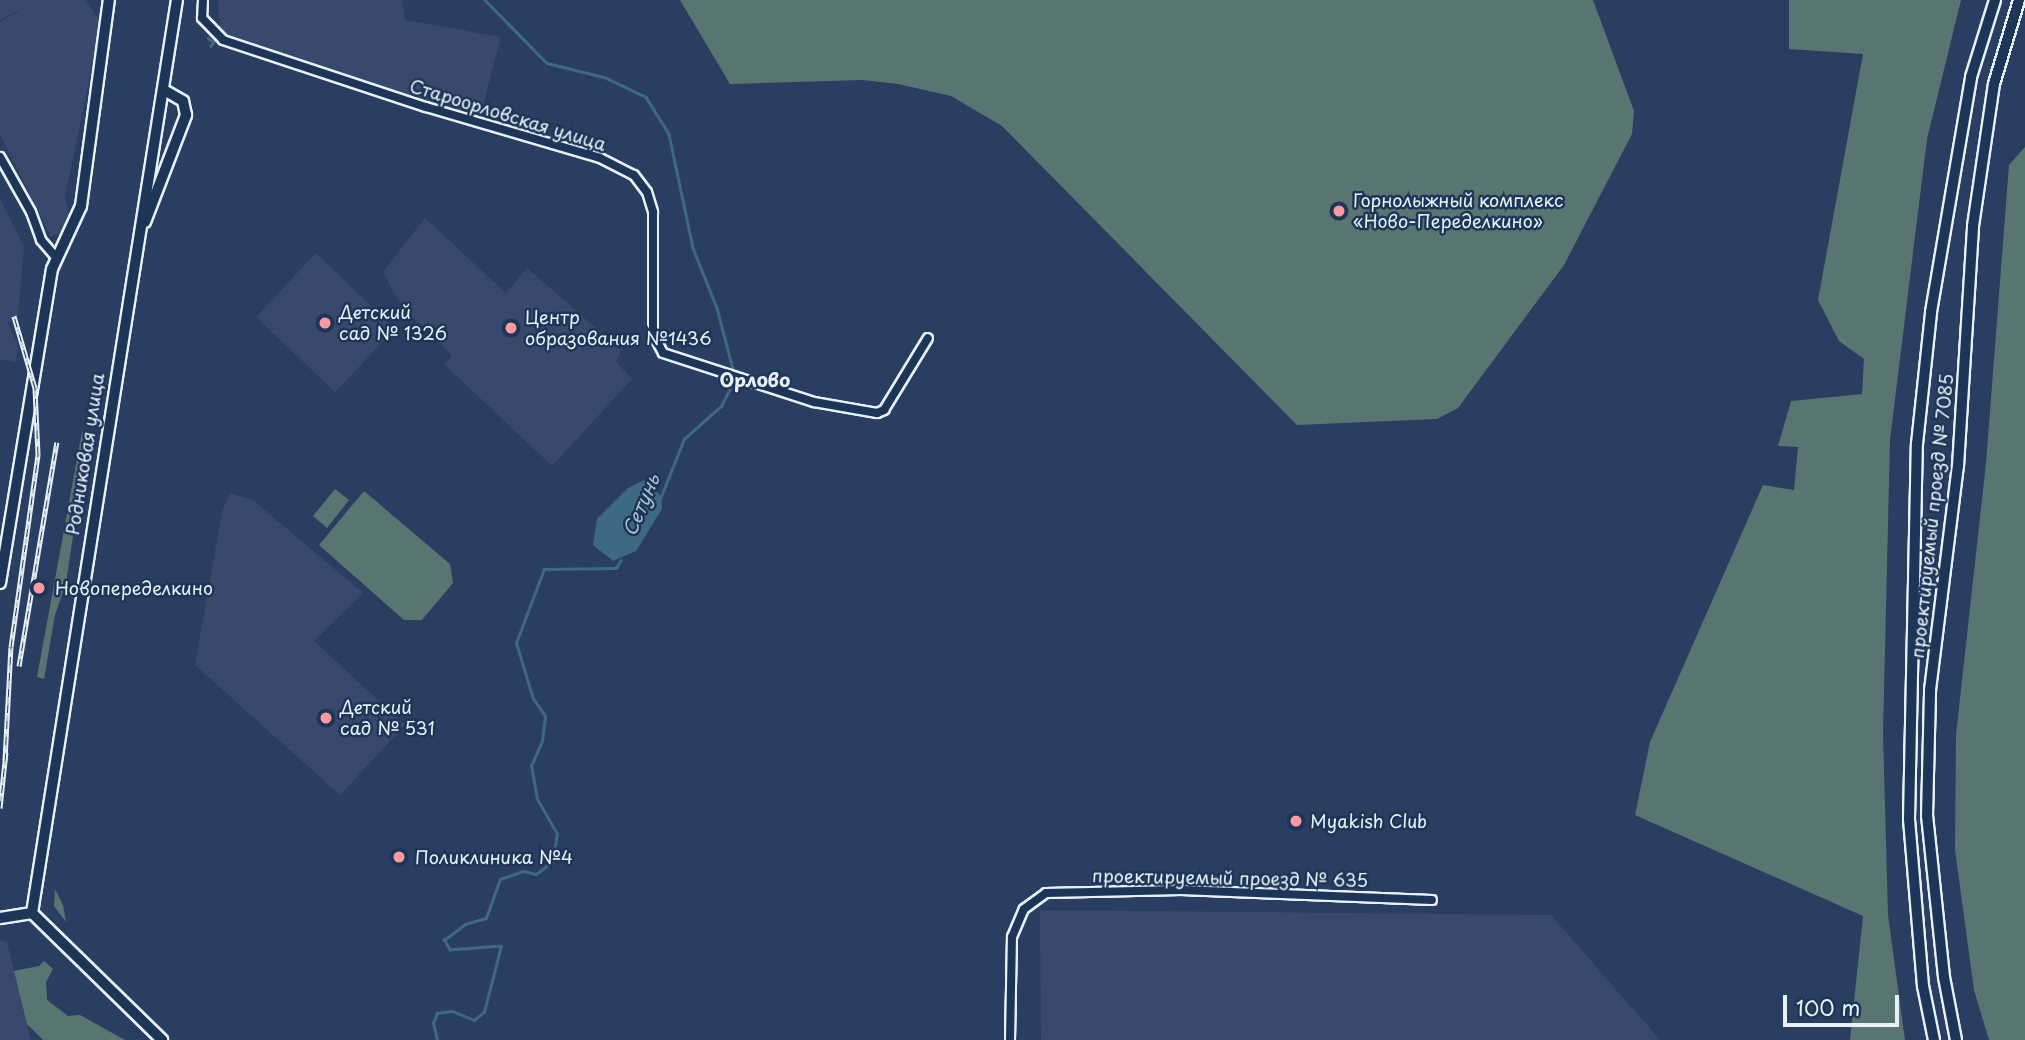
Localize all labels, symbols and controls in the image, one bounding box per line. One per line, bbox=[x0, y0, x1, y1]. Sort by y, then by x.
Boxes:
street label: Староорловская улица bbox=[407, 75, 609, 155]
place label: Горнолыжный комплекс «Ново-Переделкино» bbox=[1353, 190, 1564, 232]
marker: Горнолыжный комплекс «Ново-Переделкино» bbox=[1331, 203, 1347, 219]
place label: Детский сад № 1326 bbox=[339, 302, 447, 344]
place label: Центр образования №1436 bbox=[525, 307, 712, 350]
marker: Детский сад № 1326 bbox=[317, 315, 333, 331]
marker: Центр образования №1436 bbox=[503, 320, 519, 336]
district label: Орлово bbox=[720, 369, 790, 391]
street label: Родниковая улица bbox=[61, 371, 109, 537]
street label: проектируемый проезд № 7085 bbox=[1906, 372, 1958, 660]
water label: Сетунь bbox=[618, 471, 664, 539]
place label: Новопеределкино bbox=[55, 577, 213, 599]
marker: Новопеределкино bbox=[29, 578, 49, 598]
place label: Детский сад № 531 bbox=[340, 697, 435, 740]
marker: Детский сад № 531 bbox=[318, 710, 334, 726]
place label: Myakish Club bbox=[1310, 810, 1428, 832]
marker: Myakish Club bbox=[1288, 813, 1304, 829]
place label: Поликлиника №4 bbox=[415, 846, 573, 868]
marker: Поликлиника №4 bbox=[389, 847, 409, 867]
street label: проектируемый проезд № 635 bbox=[1091, 865, 1369, 891]
scale bar bbox=[1787, 981, 1902, 1025]
text: 100 m bbox=[1796, 991, 1860, 1023]

